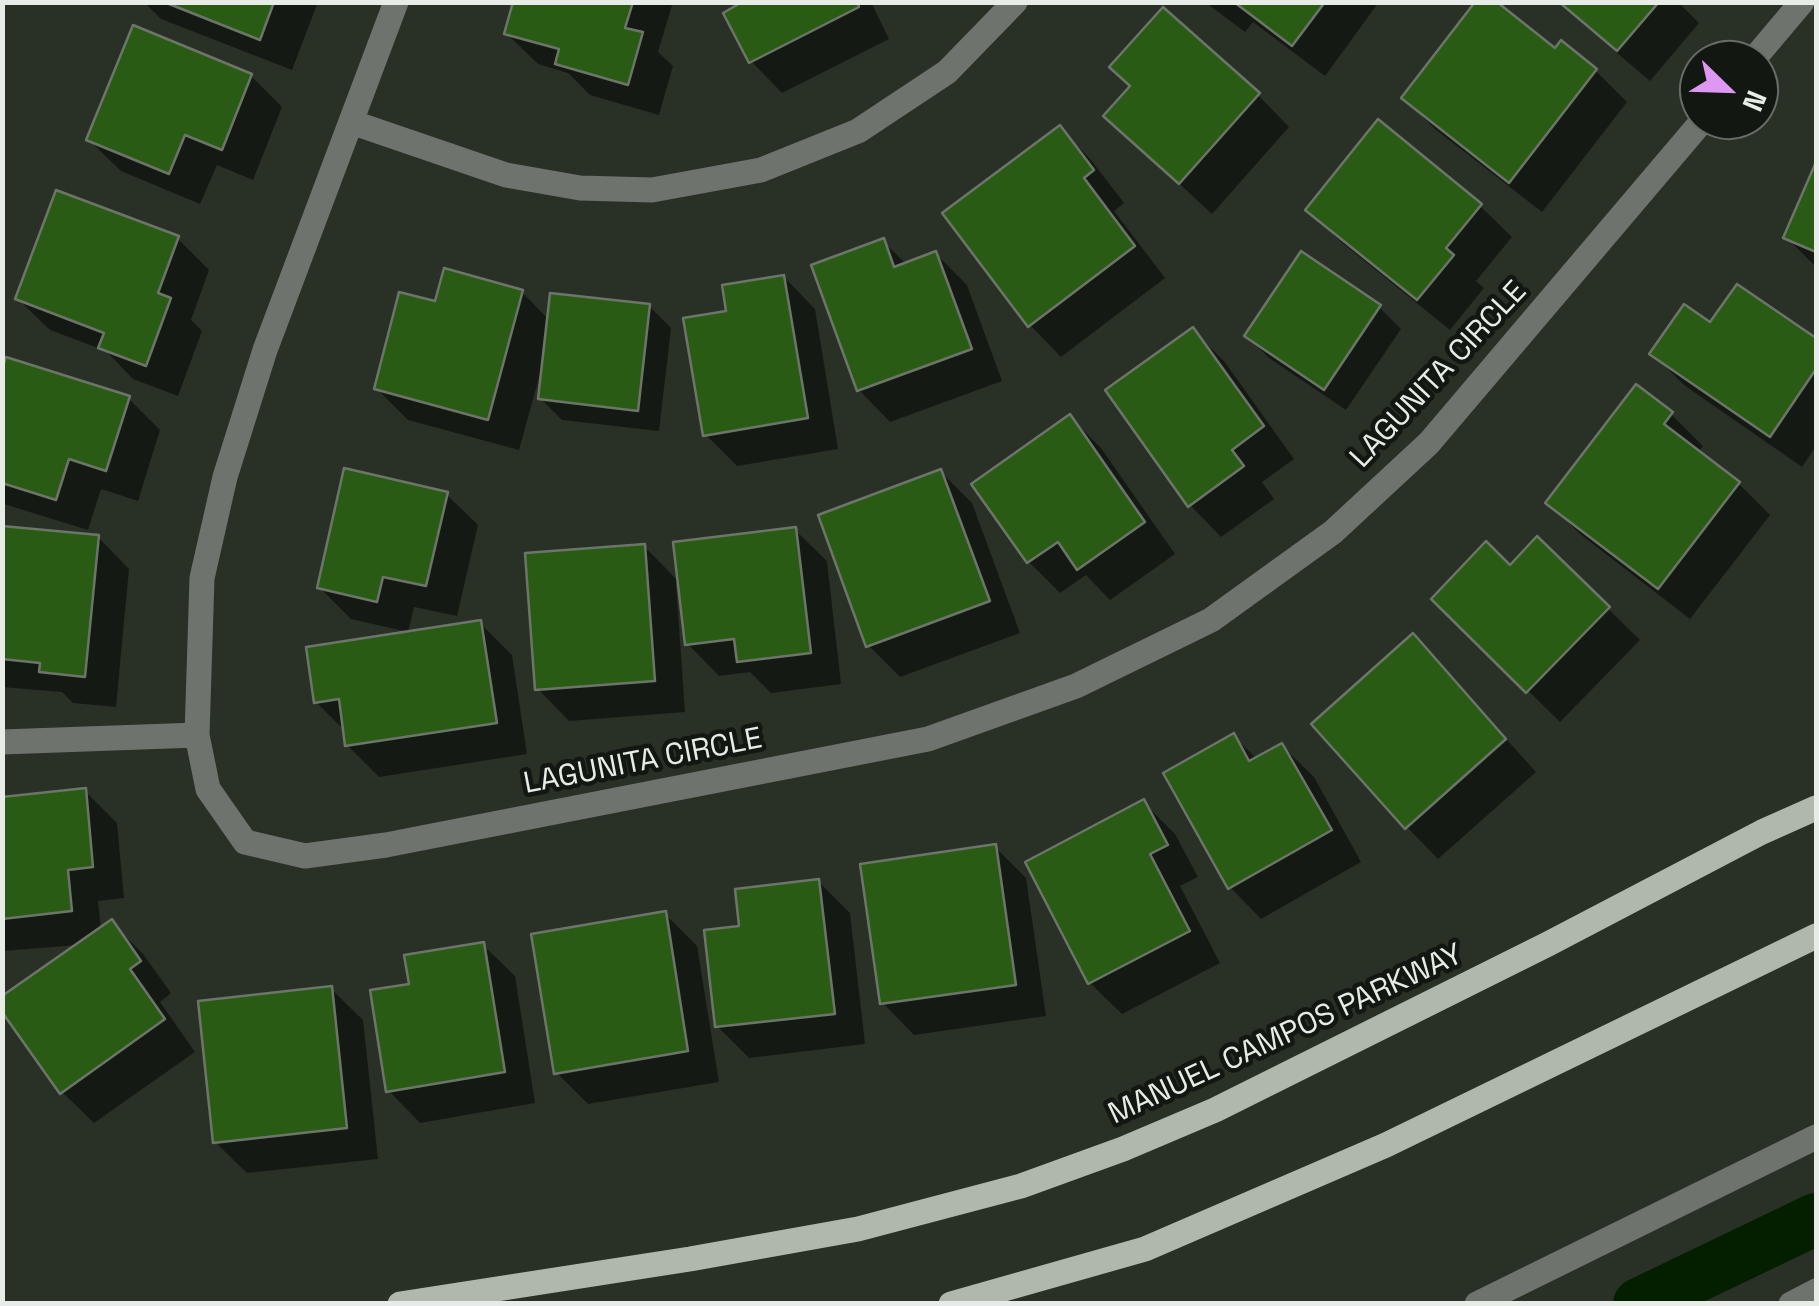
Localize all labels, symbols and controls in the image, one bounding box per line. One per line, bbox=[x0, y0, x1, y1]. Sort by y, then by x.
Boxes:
north arrow bbox=[1679, 40, 1779, 140]
text: N bbox=[1735, 85, 1775, 117]
street label: LAGUNITA CIRCLE bbox=[1343, 274, 1535, 476]
street label: LAGUNITA CIRCLE bbox=[521, 721, 765, 803]
street label: MANUEL CAMPOS PARKWAY bbox=[1103, 937, 1469, 1133]

